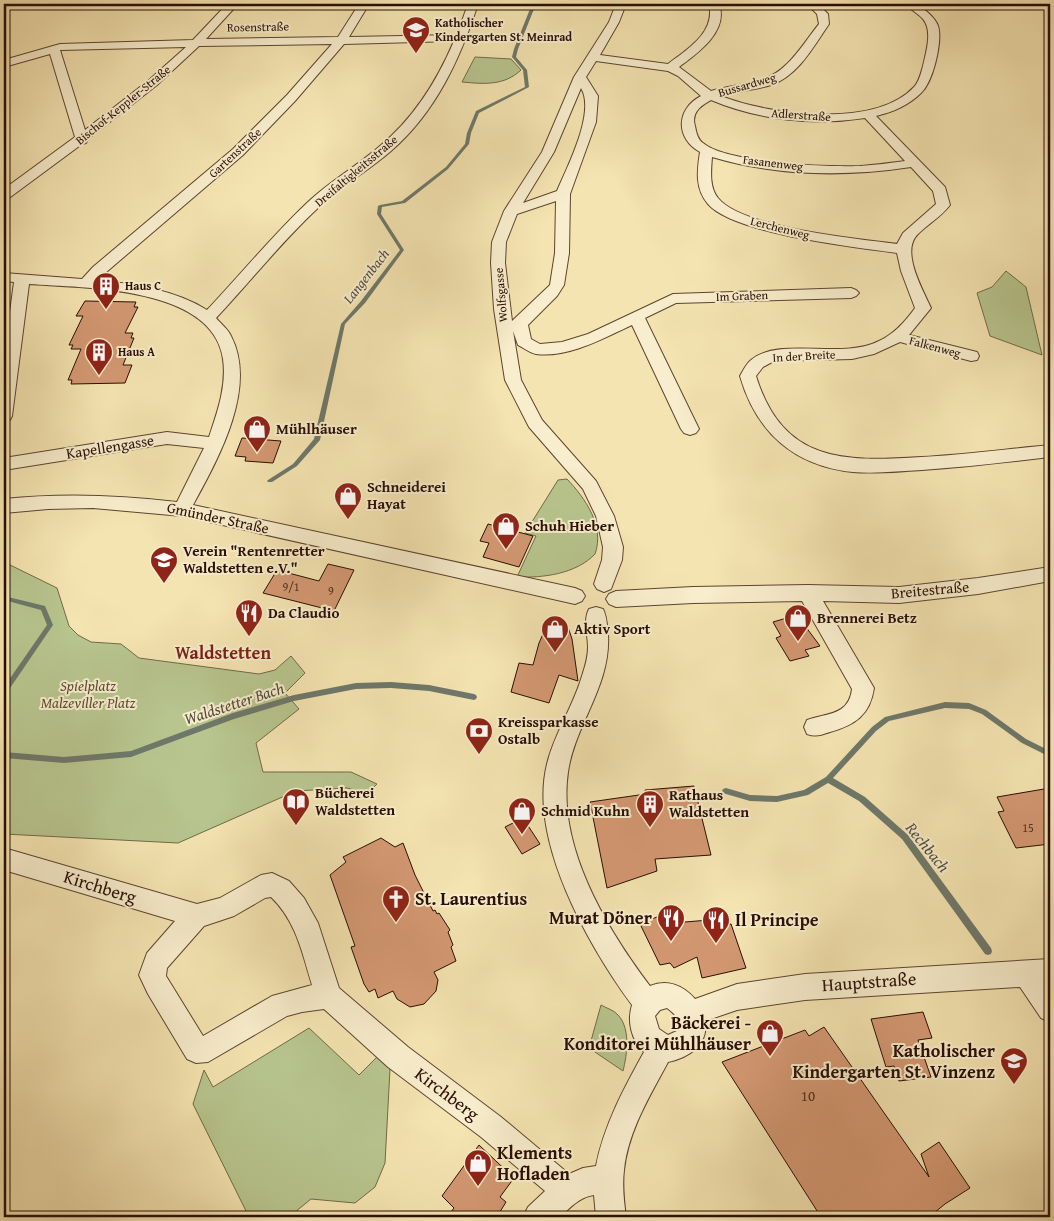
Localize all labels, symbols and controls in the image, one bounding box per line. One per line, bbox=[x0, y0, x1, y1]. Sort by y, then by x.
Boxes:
place label: Katholischer Kindergarten St. Meinrad bbox=[435, 14, 572, 45]
school or university icon: Katholischer Kindergarten St. Meinrad bbox=[401, 15, 431, 54]
street label: Rosenstraße bbox=[227, 17, 290, 36]
street label: Bischof-Keppler-Straße bbox=[72, 61, 174, 148]
street label: Bussardweg bbox=[716, 68, 778, 101]
street label: Adlerstraße bbox=[771, 104, 832, 125]
street label: Gartenstraße bbox=[205, 124, 265, 182]
street label: Dreifaltigkeitsstraße bbox=[311, 131, 401, 210]
street label: Fasanenweg bbox=[742, 150, 804, 175]
street label: Lerchenweg bbox=[749, 212, 811, 243]
water label: Langenbach bbox=[338, 244, 394, 308]
street label: Wolfsgasse bbox=[490, 267, 511, 323]
building icon: Haus C bbox=[91, 271, 121, 310]
place label: Haus C bbox=[125, 277, 161, 294]
street label: Im Graben bbox=[716, 286, 769, 305]
street label: Falkenweg bbox=[908, 332, 963, 362]
building icon: Haus A bbox=[84, 337, 114, 376]
place label: Haus A bbox=[118, 343, 155, 360]
street label: In der Breite bbox=[772, 345, 836, 366]
shop icon: Mühlhäuser bbox=[242, 414, 272, 453]
place label: Mühlhäuser bbox=[276, 418, 357, 439]
street label: Kapellengasse bbox=[65, 429, 155, 464]
place label: Schneiderei Hayat bbox=[367, 476, 446, 514]
shop icon: Schneiderei Hayat bbox=[333, 481, 363, 520]
street label: Gmünder Straße bbox=[165, 496, 271, 539]
shop icon: Schuh Hieber bbox=[491, 511, 521, 550]
place label: Schuh Hieber bbox=[525, 515, 614, 536]
place label: Verein "Rentenretter Waldstetten e.V." bbox=[183, 540, 325, 578]
school or university icon: Verein "Rentenretter Waldstetten e.V." bbox=[149, 545, 179, 584]
street label: Breitestraße bbox=[890, 576, 970, 603]
house number: 9/1 bbox=[282, 578, 300, 595]
house number: 9 bbox=[328, 582, 334, 599]
restaurant icon: Da Claudio bbox=[234, 598, 264, 637]
place label: Da Claudio bbox=[268, 602, 339, 623]
shop icon: Brennerei Betz bbox=[783, 603, 813, 642]
place label: Brennerei Betz bbox=[817, 607, 917, 628]
shop icon: Aktiv Sport bbox=[540, 614, 570, 653]
place label: Aktiv Sport bbox=[574, 618, 651, 639]
district label: Waldstetten bbox=[175, 639, 271, 666]
park label: Spielplatz Malzeviller Platz bbox=[41, 675, 136, 713]
water label: Waldstetter Bach bbox=[181, 676, 287, 730]
place label: Kreissparkasse Ostalb bbox=[498, 711, 599, 749]
bank icon: Kreissparkasse Ostalb bbox=[464, 716, 494, 755]
place label: Bücherei Waldstetten bbox=[315, 782, 395, 820]
place label: Rathaus Waldstetten bbox=[669, 784, 749, 822]
library icon: Bücherei Waldstetten bbox=[281, 787, 311, 826]
building icon: Rathaus Waldstetten bbox=[635, 789, 665, 828]
shop icon: Schmid Kuhn bbox=[507, 796, 537, 835]
place label: Schmid Kuhn bbox=[541, 800, 630, 821]
water label: Rechbach bbox=[900, 816, 956, 877]
house number: 15 bbox=[1022, 819, 1034, 836]
street label: Kirchberg bbox=[60, 863, 140, 910]
church icon: St. Laurentius bbox=[381, 884, 411, 923]
place label: St. Laurentius bbox=[415, 885, 527, 912]
restaurant icon: Murat Döner bbox=[656, 903, 686, 942]
place label: Murat Döner bbox=[549, 904, 653, 931]
restaurant icon: Il Principe bbox=[701, 905, 731, 944]
place label: Il Principe bbox=[735, 906, 819, 933]
street label: Hauptstraße bbox=[821, 965, 917, 998]
place label: Bäckerei - Konditorei Mühlhäuser bbox=[564, 1009, 752, 1057]
shop icon: Bäckerei - Konditorei Mühlhäuser bbox=[755, 1018, 785, 1057]
place label: Katholischer Kindergarten St. Vinzenz bbox=[793, 1037, 996, 1085]
school or university icon: Katholischer Kindergarten St. Vinzenz bbox=[999, 1046, 1029, 1085]
street label: Kirchberg bbox=[409, 1060, 485, 1127]
house number: 10 bbox=[801, 1085, 815, 1106]
place label: Klements Hofladen bbox=[497, 1139, 573, 1187]
shop icon: Klements Hofladen bbox=[463, 1148, 493, 1187]

